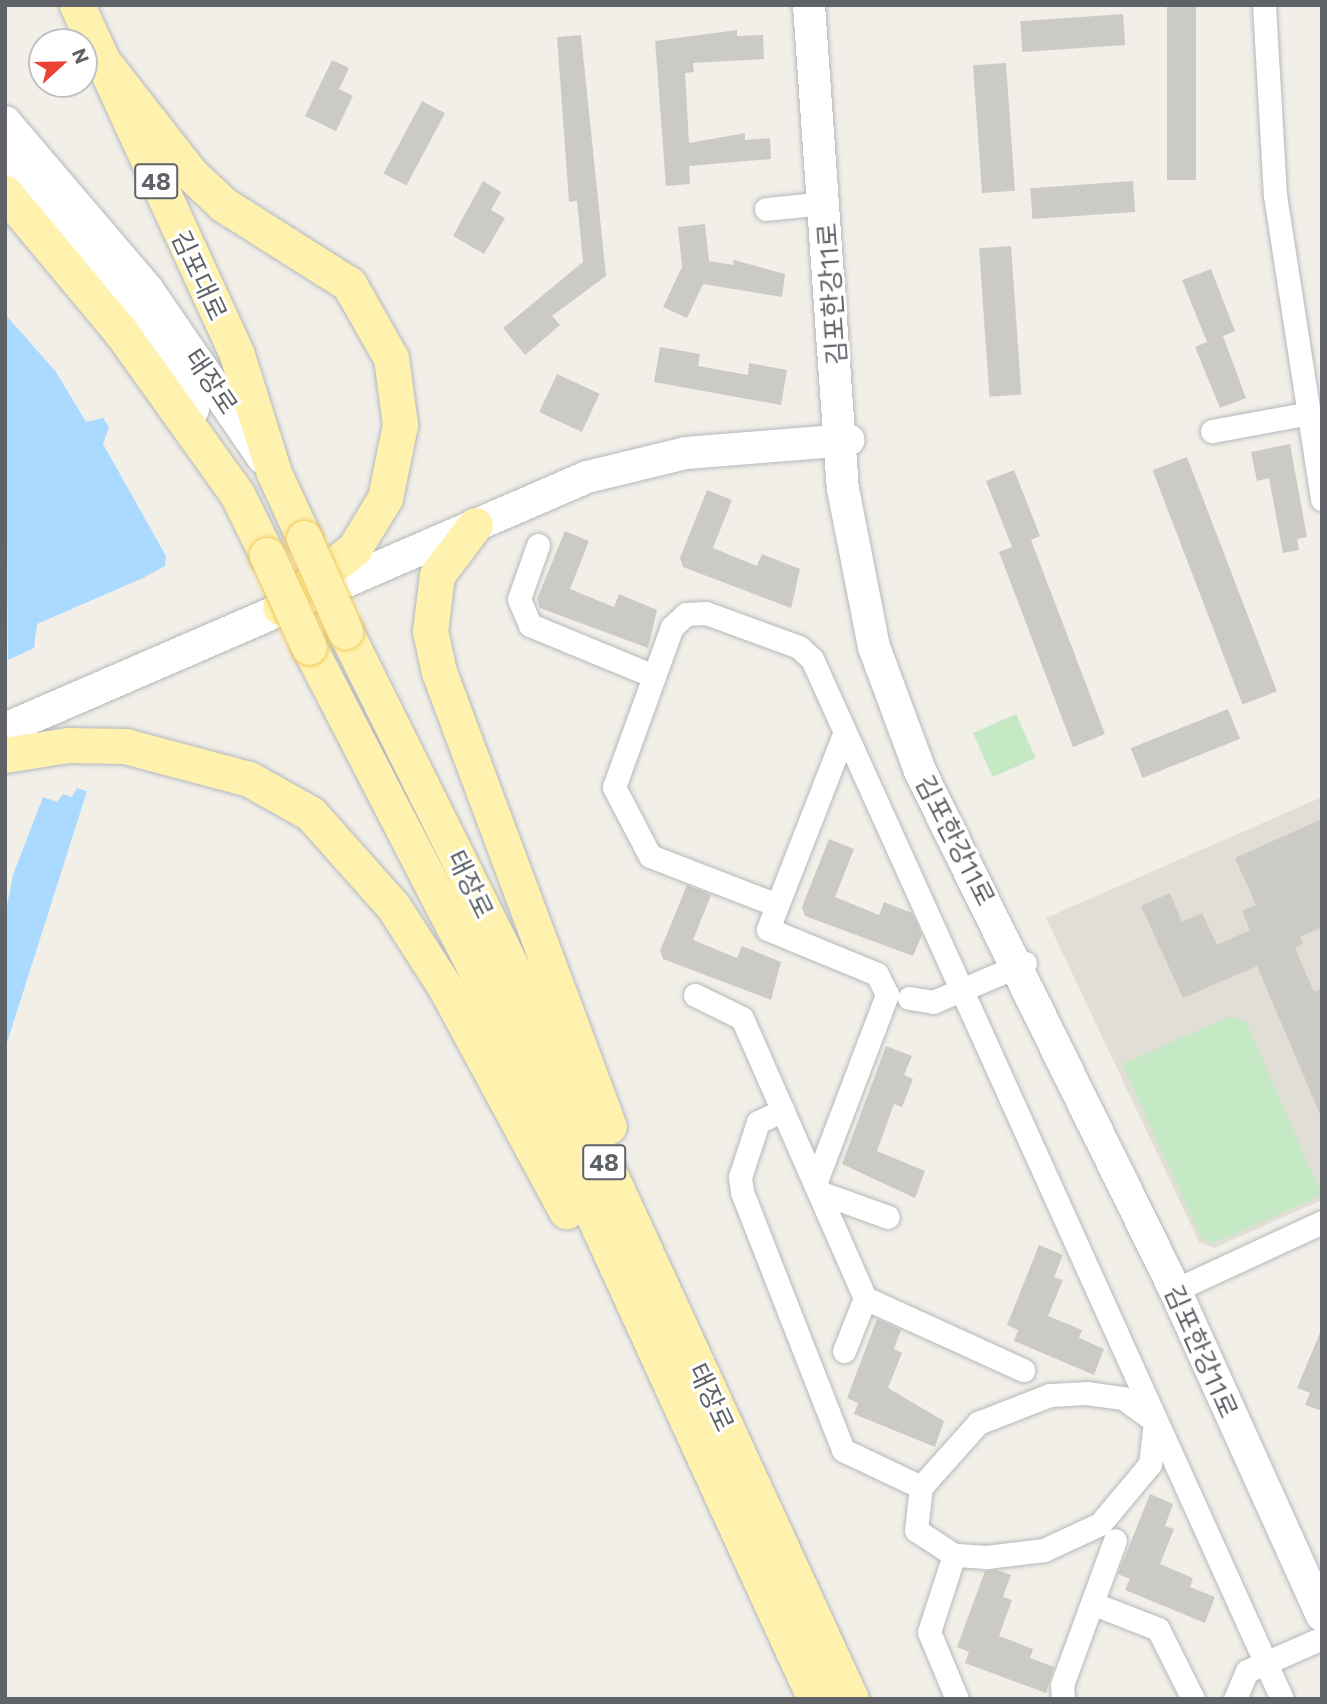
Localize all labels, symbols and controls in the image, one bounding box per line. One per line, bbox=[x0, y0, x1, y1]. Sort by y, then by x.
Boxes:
north arrow bbox=[28, 28, 98, 98]
text: N bbox=[68, 45, 94, 67]
road number: 48 bbox=[133, 160, 179, 202]
street label: 김포한강11로 bbox=[810, 222, 852, 366]
street label: 김포대로 bbox=[166, 225, 234, 325]
street label: 태장로 bbox=[179, 343, 245, 419]
street label: 김포한강11로 bbox=[910, 770, 1002, 910]
street label: 태장로 bbox=[441, 845, 501, 923]
road number: 48 bbox=[581, 1142, 627, 1182]
street label: 김포한강11로 bbox=[1159, 1280, 1245, 1422]
street label: 태장로 bbox=[683, 1358, 741, 1436]

